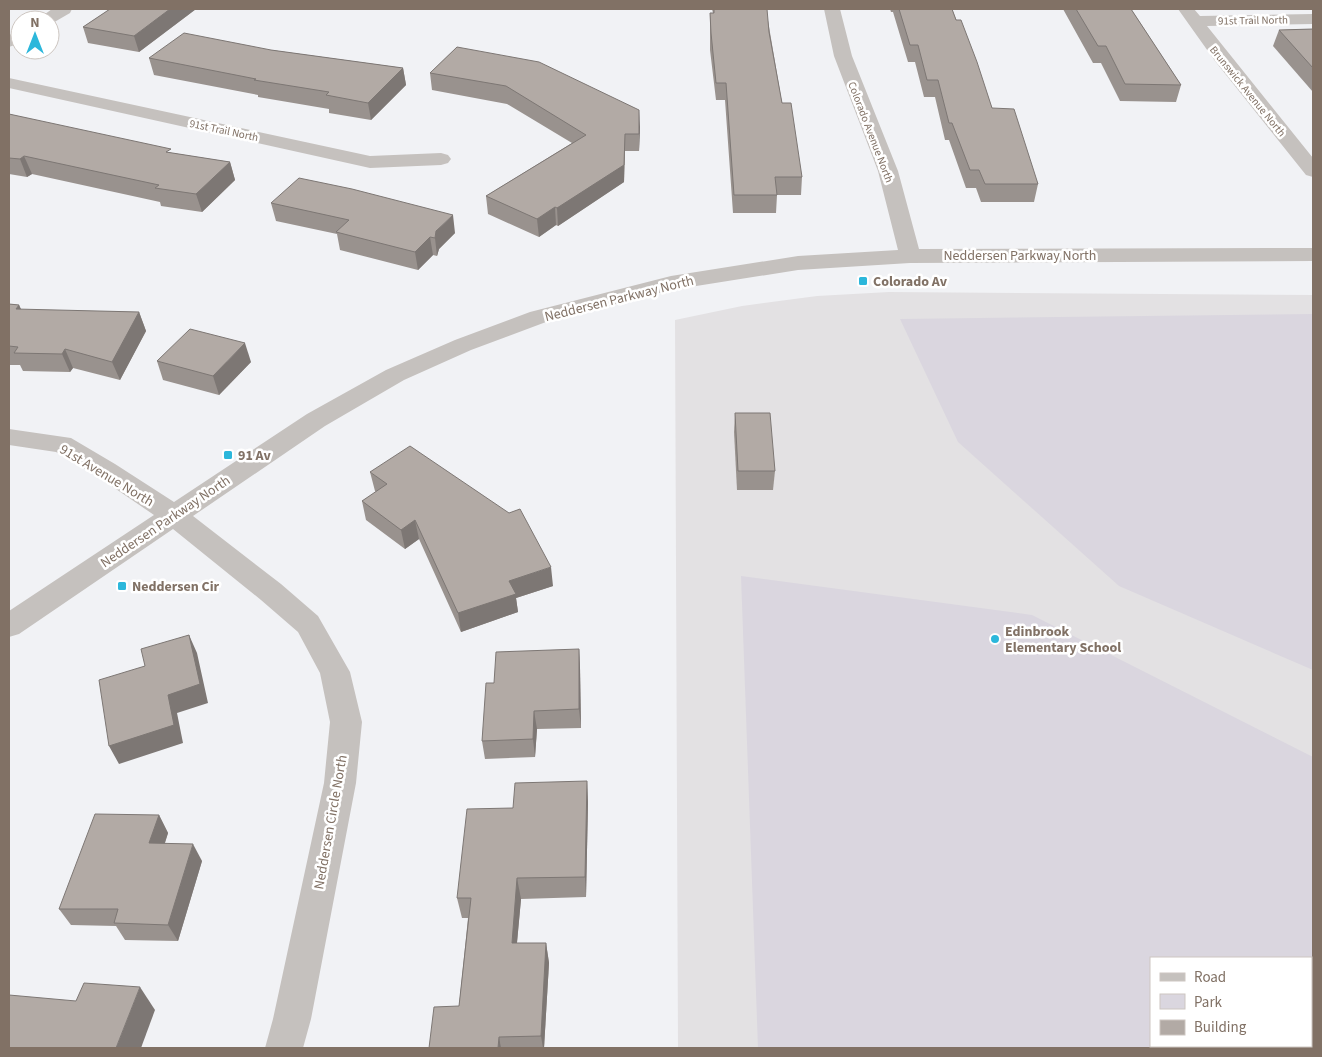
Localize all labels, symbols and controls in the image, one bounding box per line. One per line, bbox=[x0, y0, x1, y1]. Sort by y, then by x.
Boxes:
north arrow bbox=[10, 10, 60, 60]
street label: 91st Trail North bbox=[1218, 12, 1288, 29]
text: N bbox=[30, 13, 40, 33]
street label: Brunswick Avenue North bbox=[1206, 43, 1289, 140]
street label: Colorado Avenue North bbox=[844, 80, 897, 185]
street label: 91st Trail North bbox=[188, 116, 260, 145]
street label: Neddersen Parkway North bbox=[944, 246, 1096, 266]
street label: Neddersen Parkway North bbox=[543, 271, 696, 327]
place label: Colorado Av bbox=[873, 272, 948, 292]
marker: Colorado Av bbox=[857, 275, 869, 287]
street label: 91st Avenue North bbox=[56, 440, 157, 512]
place label: 91 Av bbox=[238, 446, 271, 466]
marker: 91 Av bbox=[222, 449, 234, 461]
street label: Neddersen Parkway North bbox=[97, 471, 235, 573]
place label: Neddersen Cir bbox=[132, 577, 220, 597]
marker: Neddersen Cir bbox=[116, 580, 128, 592]
place label: Edinbrook Elementary School bbox=[1005, 622, 1121, 658]
marker: Edinbrook Elementary School bbox=[989, 633, 1001, 645]
street label: Neddersen Circle North bbox=[309, 753, 353, 891]
legend bbox=[1150, 957, 1312, 1047]
text: Road bbox=[1194, 967, 1226, 988]
text: Park bbox=[1194, 992, 1223, 1013]
text: Building bbox=[1194, 1017, 1247, 1038]

